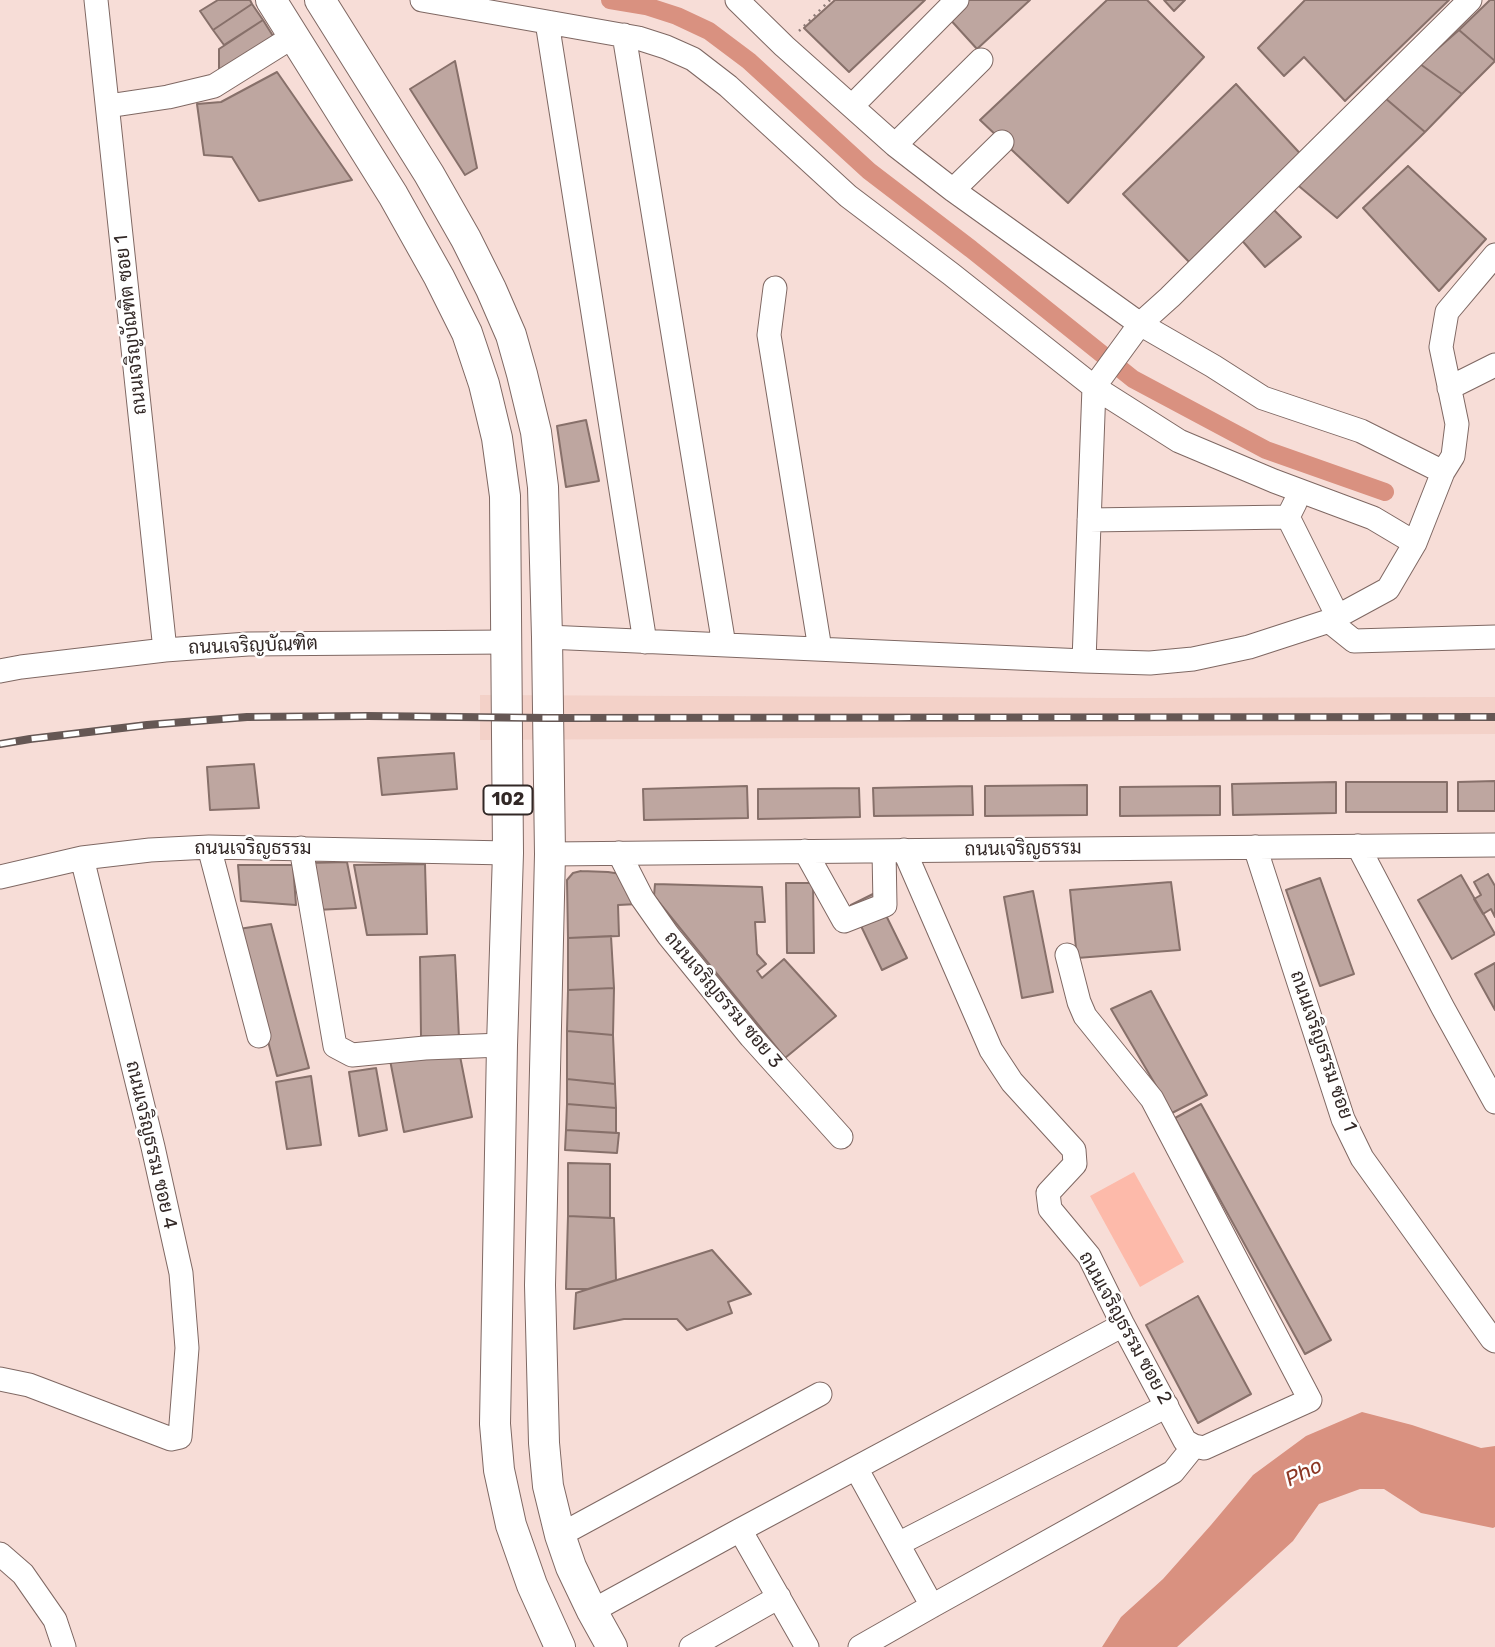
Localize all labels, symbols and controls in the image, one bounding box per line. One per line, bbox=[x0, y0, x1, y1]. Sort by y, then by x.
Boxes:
street label: ถนนเจริญบัณฑิต ซอย 1 bbox=[110, 234, 152, 416]
street label: ถนนเจริญบัณฑิต bbox=[188, 632, 318, 660]
road number: 102 bbox=[484, 786, 532, 814]
street label: ถนนเจริญธรรม bbox=[964, 837, 1082, 861]
street label: ถนนเจริญธรรม bbox=[194, 838, 312, 860]
street label: ถนนเจริญธรรม ซอย 3 bbox=[659, 927, 787, 1073]
street label: ถนนเจริญธรรม ซอย 1 bbox=[1285, 968, 1361, 1134]
street label: ถนนเจริญธรรม ซอย 4 bbox=[121, 1059, 181, 1231]
street label: ถนนเจริญธรรม ซอย 2 bbox=[1074, 1248, 1176, 1408]
water label: Pho bbox=[1281, 1453, 1327, 1493]

